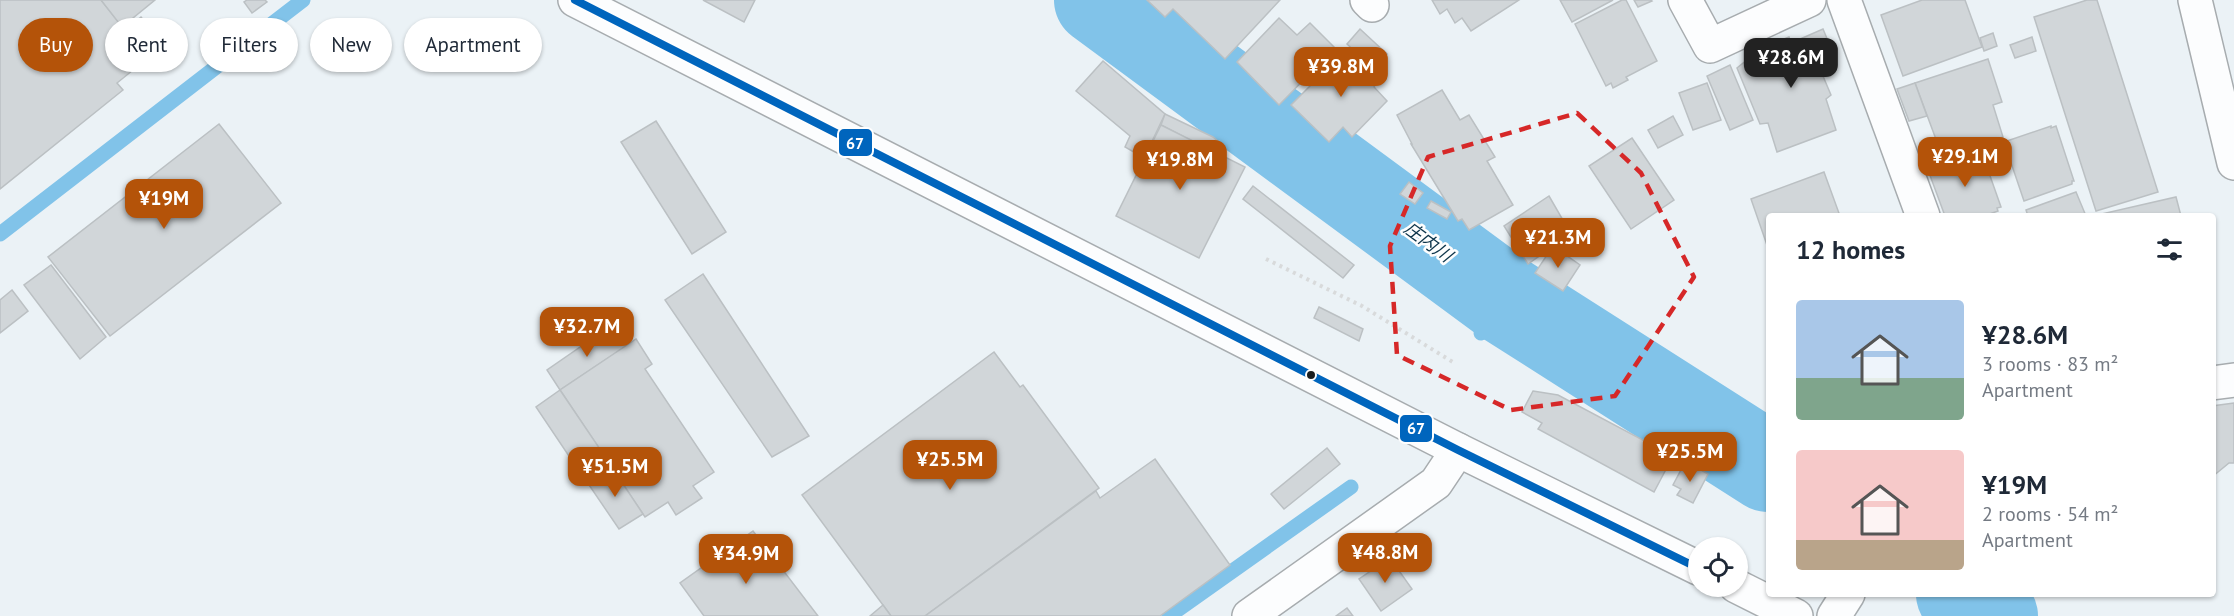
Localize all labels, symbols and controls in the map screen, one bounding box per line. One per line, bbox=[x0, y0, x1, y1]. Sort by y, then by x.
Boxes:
chip: Buy bbox=[18, 18, 93, 72]
chip: Rent bbox=[105, 18, 188, 72]
chip: Filters bbox=[200, 18, 298, 72]
chip: New bbox=[310, 18, 392, 72]
chip: Apartment bbox=[404, 18, 542, 72]
pin: ¥28.6M bbox=[1742, 38, 1840, 89]
text: ¥28.6M bbox=[1758, 44, 1824, 70]
pin: ¥39.8M bbox=[1292, 47, 1390, 98]
text: ¥39.8M bbox=[1308, 53, 1374, 79]
line badge: 67 bbox=[838, 128, 873, 157]
text: 67 bbox=[846, 133, 864, 153]
pin: ¥29.1M bbox=[1916, 137, 2014, 188]
pin: ¥19.8M bbox=[1131, 140, 1229, 191]
text: ¥29.1M bbox=[1932, 143, 1998, 169]
text: ¥19.8M bbox=[1147, 146, 1213, 172]
pin: ¥19M bbox=[128, 179, 200, 230]
text: ¥19M bbox=[139, 185, 189, 211]
water label: 庄内川 bbox=[1400, 216, 1459, 268]
pin: ¥21.3M bbox=[1509, 218, 1607, 269]
text: ¥21.3M bbox=[1525, 224, 1591, 250]
text: 12 homes bbox=[1796, 233, 1905, 266]
icon: filters bbox=[2153, 233, 2186, 266]
pin: ¥32.7M bbox=[538, 307, 636, 358]
text: ¥32.7M bbox=[554, 313, 620, 339]
text: ¥28.6M bbox=[1982, 318, 2068, 351]
icon: home bbox=[1844, 324, 1916, 396]
text: 3 rooms · 83 m² bbox=[1982, 351, 2118, 377]
unlabelled marker bbox=[1305, 369, 1317, 381]
text: Apartment bbox=[1982, 377, 2073, 403]
line badge: 67 bbox=[1399, 414, 1433, 443]
text: 67 bbox=[1407, 418, 1425, 438]
pin: ¥25.5M bbox=[1641, 432, 1739, 483]
text: ¥25.5M bbox=[1657, 438, 1723, 464]
pin: ¥25.5M bbox=[901, 440, 999, 491]
text: ¥25.5M bbox=[917, 446, 983, 472]
pin: ¥51.5M bbox=[566, 447, 664, 498]
text: ¥51.5M bbox=[582, 453, 648, 479]
text: ¥19M bbox=[1982, 468, 2047, 501]
icon: home bbox=[1844, 474, 1916, 546]
text: 2 rooms · 54 m² bbox=[1982, 501, 2118, 527]
text: Apartment bbox=[1982, 527, 2073, 553]
pin: ¥48.8M bbox=[1336, 533, 1434, 584]
pin: ¥34.9M bbox=[697, 534, 795, 585]
map controls bbox=[1688, 537, 1748, 597]
button: locate bbox=[1688, 537, 1748, 597]
text: ¥48.8M bbox=[1352, 539, 1418, 565]
text: ¥34.9M bbox=[713, 540, 779, 566]

